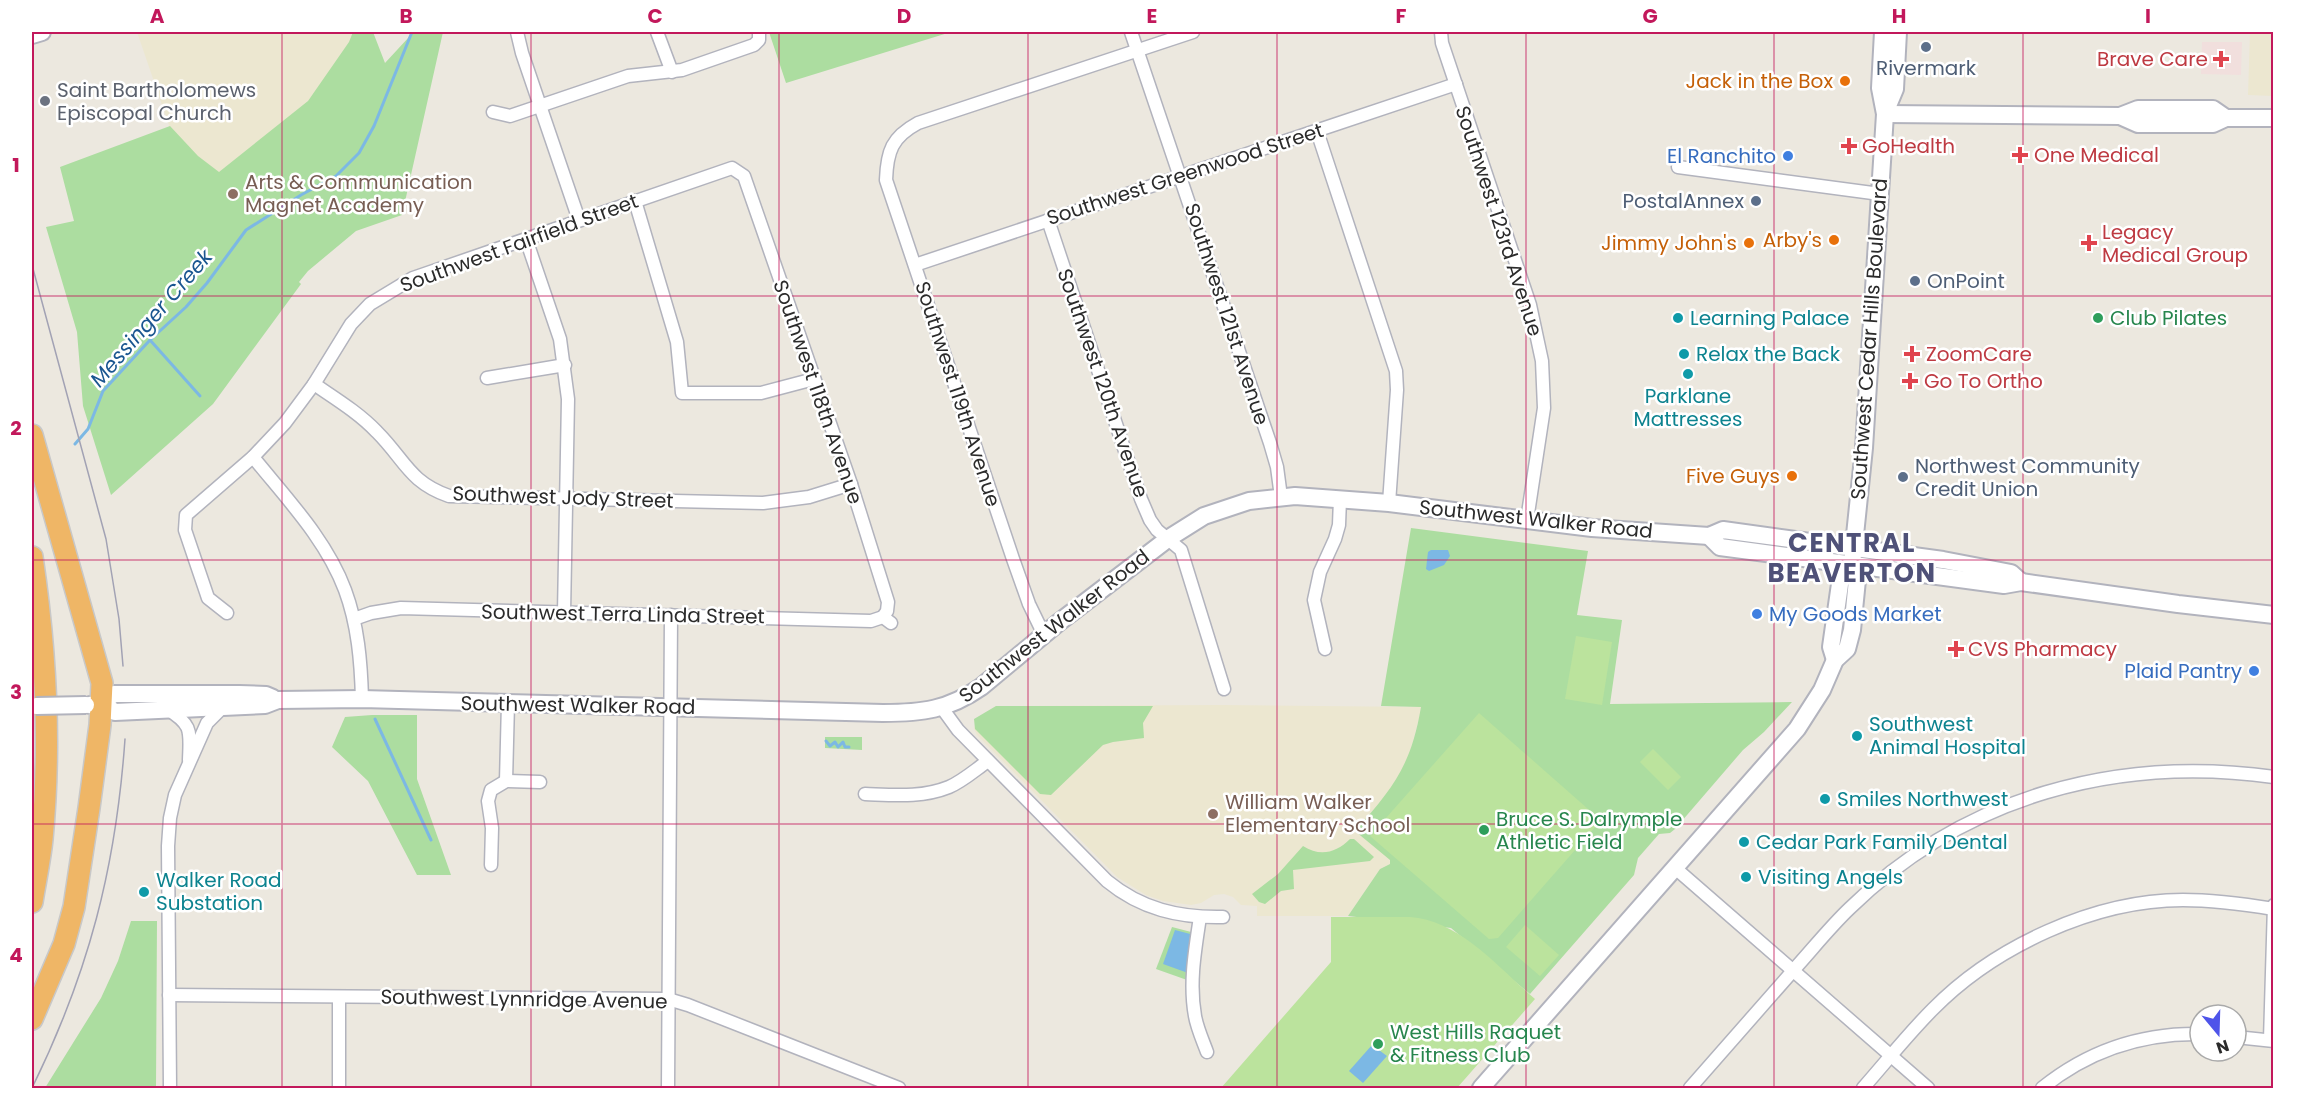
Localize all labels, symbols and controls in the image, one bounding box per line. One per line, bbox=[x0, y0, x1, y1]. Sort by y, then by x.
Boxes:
text: A bbox=[150, 2, 165, 30]
text: B bbox=[399, 2, 413, 30]
text: C bbox=[647, 2, 663, 30]
text: D bbox=[897, 2, 911, 30]
text: E bbox=[1147, 2, 1157, 30]
text: F bbox=[1396, 2, 1407, 30]
text: G bbox=[1642, 2, 1658, 30]
text: H bbox=[1892, 2, 1906, 30]
text: I bbox=[2145, 2, 2151, 30]
marker: Rivermark bbox=[1919, 40, 1933, 54]
place label: Brave Care bbox=[2097, 45, 2208, 73]
marker: Brave Care bbox=[2212, 50, 2230, 68]
place label: Rivermark bbox=[1876, 54, 1977, 82]
place label: Jack in the Box bbox=[1686, 67, 1833, 95]
marker: Jack in the Box bbox=[1838, 74, 1852, 88]
place label: Saint Bartholomews Episcopal Church bbox=[57, 76, 256, 127]
marker: Saint Bartholomews Episcopal Church bbox=[38, 94, 52, 108]
street label: Southwest 123rd Avenue bbox=[1449, 102, 1549, 340]
street label: Southwest Greenwood Street bbox=[1043, 116, 1327, 232]
place label: GoHealth bbox=[1862, 132, 1955, 160]
marker: GoHealth bbox=[1840, 137, 1858, 155]
place label: One Medical bbox=[2034, 141, 2159, 169]
place label: El Ranchito bbox=[1667, 142, 1776, 170]
marker: One Medical bbox=[2011, 146, 2029, 164]
marker: El Ranchito bbox=[1781, 149, 1795, 163]
text: 1 bbox=[12, 151, 20, 179]
place label: Arts & Communication Magnet Academy bbox=[245, 168, 473, 219]
street label: Southwest Cedar Hills Boulevard bbox=[1844, 177, 1894, 501]
marker: Arts & Communication Magnet Academy bbox=[226, 187, 240, 201]
street label: Southwest Fairfield Street bbox=[396, 187, 642, 299]
place label: PostalAnnex bbox=[1622, 187, 1744, 215]
marker: PostalAnnex bbox=[1749, 194, 1763, 208]
street label: Southwest 121st Avenue bbox=[1178, 199, 1276, 429]
place label: Legacy Medical Group bbox=[2102, 218, 2248, 269]
place label: Arby's bbox=[1763, 226, 1822, 254]
place label: Jimmy John's bbox=[1601, 229, 1737, 257]
marker: Arby's bbox=[1827, 233, 1841, 247]
marker: Legacy Medical Group bbox=[2080, 234, 2098, 252]
marker: Jimmy John's bbox=[1742, 236, 1756, 250]
water label: Messinger Creek bbox=[83, 242, 220, 393]
street label: Southwest 120th Avenue bbox=[1051, 265, 1155, 501]
place label: OnPoint bbox=[1927, 267, 2005, 295]
marker: OnPoint bbox=[1908, 274, 1922, 288]
street label: Southwest 118th Avenue bbox=[766, 276, 870, 508]
street label: Southwest 119th Avenue bbox=[908, 278, 1008, 510]
place label: Learning Palace bbox=[1690, 304, 1849, 332]
place label: Club Pilates bbox=[2110, 304, 2227, 332]
marker: Learning Palace bbox=[1671, 311, 1685, 325]
marker: Club Pilates bbox=[2091, 311, 2105, 325]
place label: Relax the Back bbox=[1696, 340, 1841, 368]
place label: ZoomCare bbox=[1926, 340, 2032, 368]
marker: ZoomCare bbox=[1903, 345, 1921, 363]
marker: Relax the Back bbox=[1677, 347, 1691, 361]
marker: Parklane Mattresses bbox=[1681, 367, 1695, 381]
place label: Go To Ortho bbox=[1924, 367, 2043, 395]
marker: Go To Ortho bbox=[1901, 372, 1919, 390]
place label: Parklane Mattresses bbox=[1634, 382, 1742, 433]
text: 2 bbox=[10, 414, 22, 442]
place label: Northwest Community Credit Union bbox=[1915, 452, 2140, 503]
place label: Five Guys bbox=[1686, 462, 1780, 490]
marker: Five Guys bbox=[1785, 469, 1799, 483]
marker: Northwest Community Credit Union bbox=[1896, 470, 1910, 484]
street label: Southwest Jody Street bbox=[452, 479, 674, 515]
street label: Southwest Walker Road bbox=[1418, 493, 1654, 545]
district label: CENTRAL BEAVERTON bbox=[1767, 525, 1937, 591]
street label: Southwest Walker Road bbox=[953, 543, 1155, 709]
street label: Southwest Terra Linda Street bbox=[481, 598, 765, 630]
place label: My Goods Market bbox=[1769, 600, 1941, 628]
marker: My Goods Market bbox=[1750, 607, 1764, 621]
place label: CVS Pharmacy bbox=[1968, 635, 2117, 663]
marker: CVS Pharmacy bbox=[1949, 642, 1963, 656]
place label: Plaid Pantry bbox=[2124, 657, 2242, 685]
marker: Plaid Pantry bbox=[2247, 664, 2261, 678]
text: 3 bbox=[10, 678, 22, 706]
street label: Southwest Walker Road bbox=[460, 689, 696, 721]
place label: Southwest Animal Hospital bbox=[1869, 710, 2026, 761]
marker: Southwest Animal Hospital bbox=[1850, 729, 1864, 743]
place label: Smiles Northwest bbox=[1837, 785, 2008, 813]
place label: William Walker Elementary School bbox=[1225, 788, 1410, 839]
marker: Smiles Northwest bbox=[1818, 792, 1832, 806]
place label: Bruce S. DaIrymple Athletic Field bbox=[1496, 805, 1682, 856]
marker: William Walker Elementary School bbox=[1206, 807, 1220, 821]
marker: Bruce S. DaIrymple Athletic Field bbox=[1477, 823, 1491, 837]
place label: Cedar Park Family Dental bbox=[1756, 828, 2008, 856]
marker: Cedar Park Family Dental bbox=[1737, 835, 1751, 849]
place label: Visiting Angels bbox=[1758, 863, 1903, 891]
place label: Walker Road Substation bbox=[156, 866, 281, 917]
marker: Visiting Angels bbox=[1739, 870, 1753, 884]
marker: Walker Road Substation bbox=[137, 885, 151, 899]
text: 4 bbox=[9, 941, 23, 969]
street label: Southwest Lynnridge Avenue bbox=[380, 982, 668, 1016]
north arrow bbox=[2188, 1003, 2248, 1063]
place label: West Hills Raquet & Fitness Club bbox=[1390, 1018, 1561, 1069]
text: N bbox=[2213, 1034, 2232, 1060]
marker: West Hills Raquet & Fitness Club bbox=[1371, 1037, 1385, 1051]

